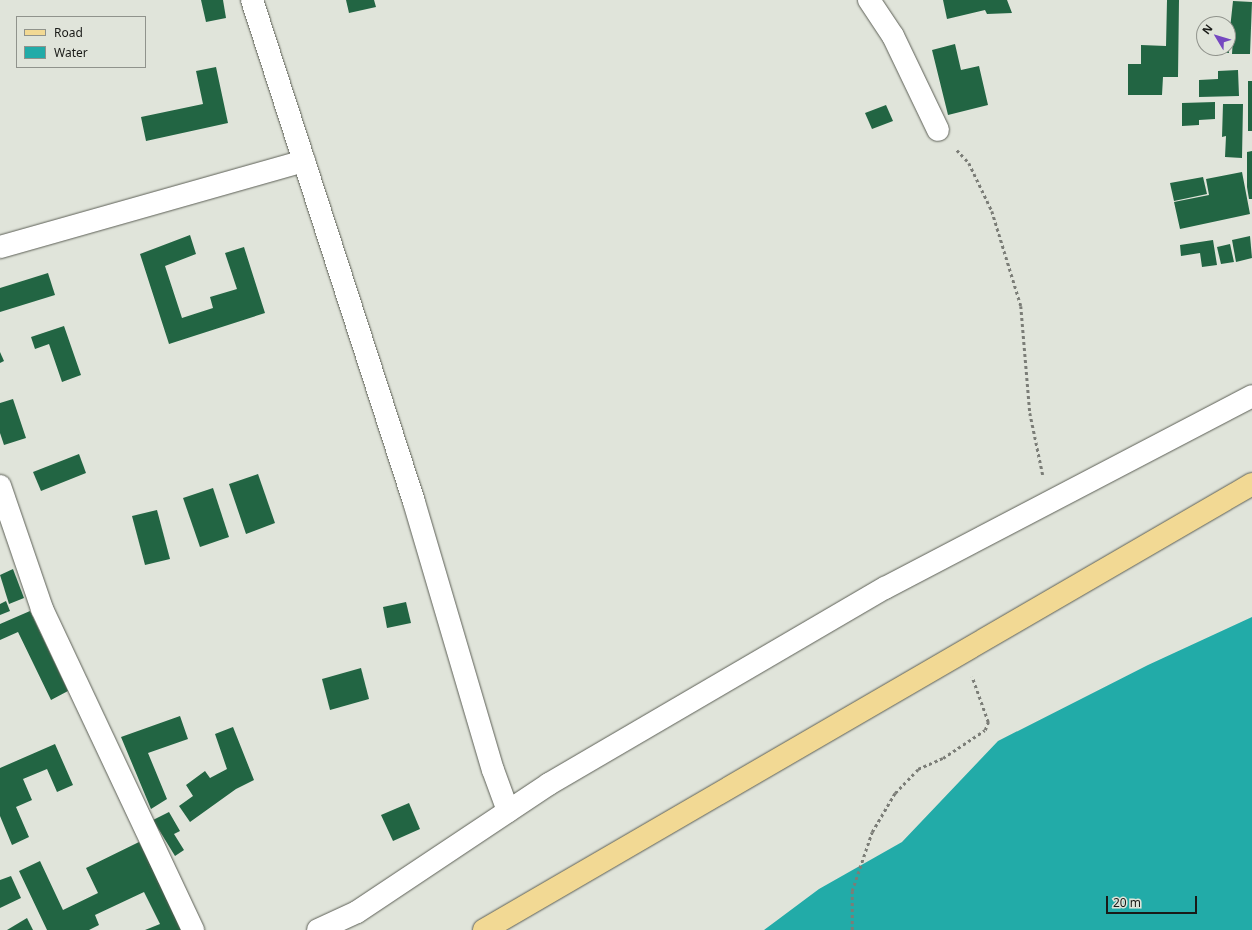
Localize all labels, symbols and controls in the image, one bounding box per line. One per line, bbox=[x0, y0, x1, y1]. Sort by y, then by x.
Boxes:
legend bbox=[16, 16, 146, 68]
north arrow bbox=[1196, 16, 1236, 56]
text: N bbox=[1198, 21, 1216, 37]
text: Road bbox=[54, 24, 83, 41]
text: Water bbox=[54, 44, 88, 61]
scale bar bbox=[1108, 888, 1199, 914]
text: 20 m bbox=[1113, 894, 1141, 911]

